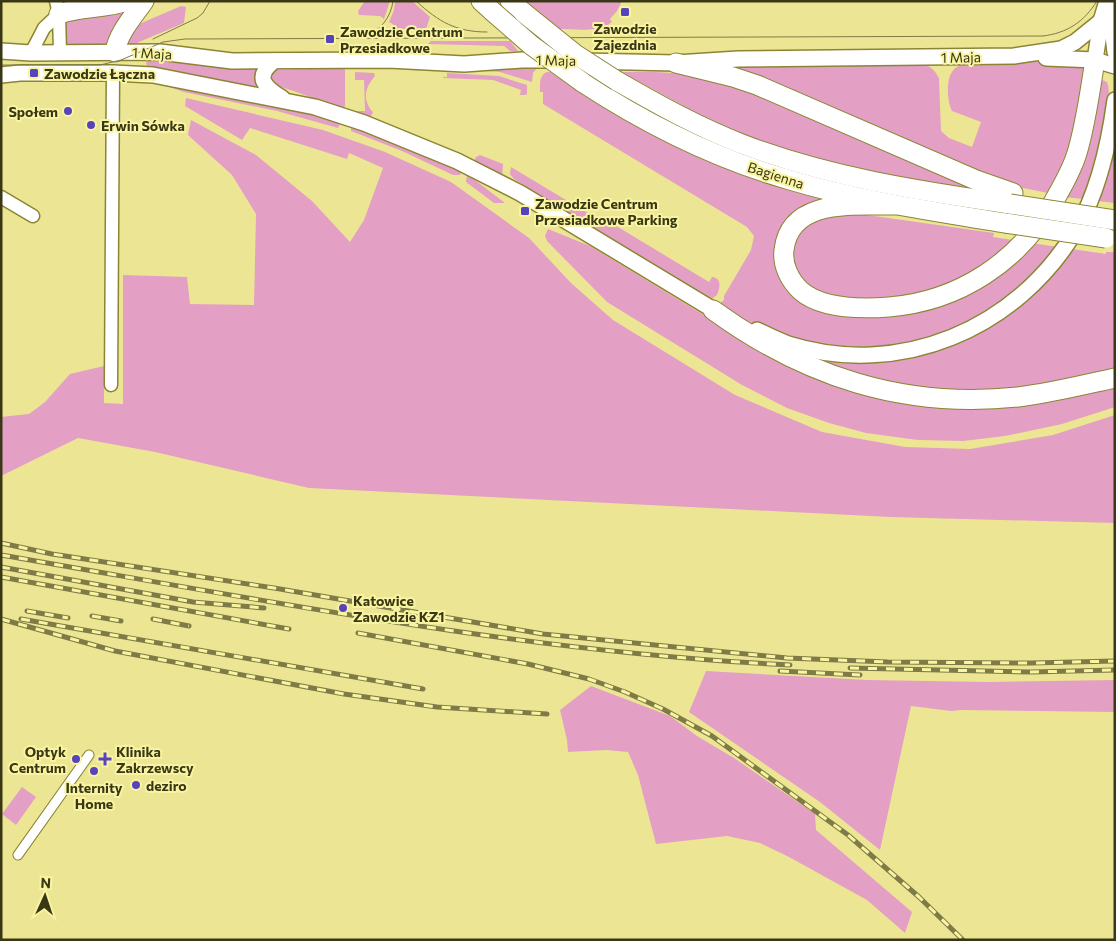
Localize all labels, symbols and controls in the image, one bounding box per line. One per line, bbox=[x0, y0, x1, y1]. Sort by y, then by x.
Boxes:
marker: Zawodzie Zajezdnia bbox=[619, 6, 631, 18]
place label: Zawodzie Zajezdnia bbox=[593, 20, 657, 53]
place label: Zawodzie Centrum Przesiadkowe bbox=[340, 23, 463, 56]
marker: Zawodzie Centrum Przesiadkowe bbox=[324, 33, 336, 45]
street label: 1 Maja bbox=[132, 43, 172, 63]
street label: 1 Maja bbox=[941, 48, 981, 66]
street label: 1 Maja bbox=[536, 51, 576, 69]
place label: Zawodzie Łączna bbox=[44, 65, 155, 82]
marker: Zawodzie Łączna bbox=[28, 67, 40, 79]
place label: Społem bbox=[8, 103, 58, 120]
marker: Społem bbox=[62, 105, 74, 117]
place label: Erwin Sówka bbox=[101, 117, 185, 134]
marker: Erwin Sówka bbox=[85, 119, 97, 131]
street label: Bagienna bbox=[746, 158, 806, 192]
place label: Zawodzie Centrum Przesiadkowe Parking bbox=[535, 195, 678, 228]
marker: Zawodzie Centrum Przesiadkowe Parking bbox=[519, 205, 531, 217]
place label: Katowice Zawodzie KZ1 bbox=[353, 592, 445, 625]
marker: Katowice Zawodzie KZ1 bbox=[337, 602, 349, 614]
place label: Optyk Centrum bbox=[9, 743, 66, 776]
place label: Klinika Zakrzewscy bbox=[116, 743, 194, 776]
marker: Klinika Zakrzewscy bbox=[98, 752, 112, 766]
marker: Optyk Centrum bbox=[70, 753, 82, 765]
marker: Internity Home bbox=[88, 765, 100, 777]
place label: deziro bbox=[146, 777, 187, 794]
place label: Internity Home bbox=[65, 779, 123, 812]
marker: deziro bbox=[130, 779, 142, 791]
north arrow bbox=[20, 871, 70, 921]
text: N bbox=[40, 874, 51, 891]

